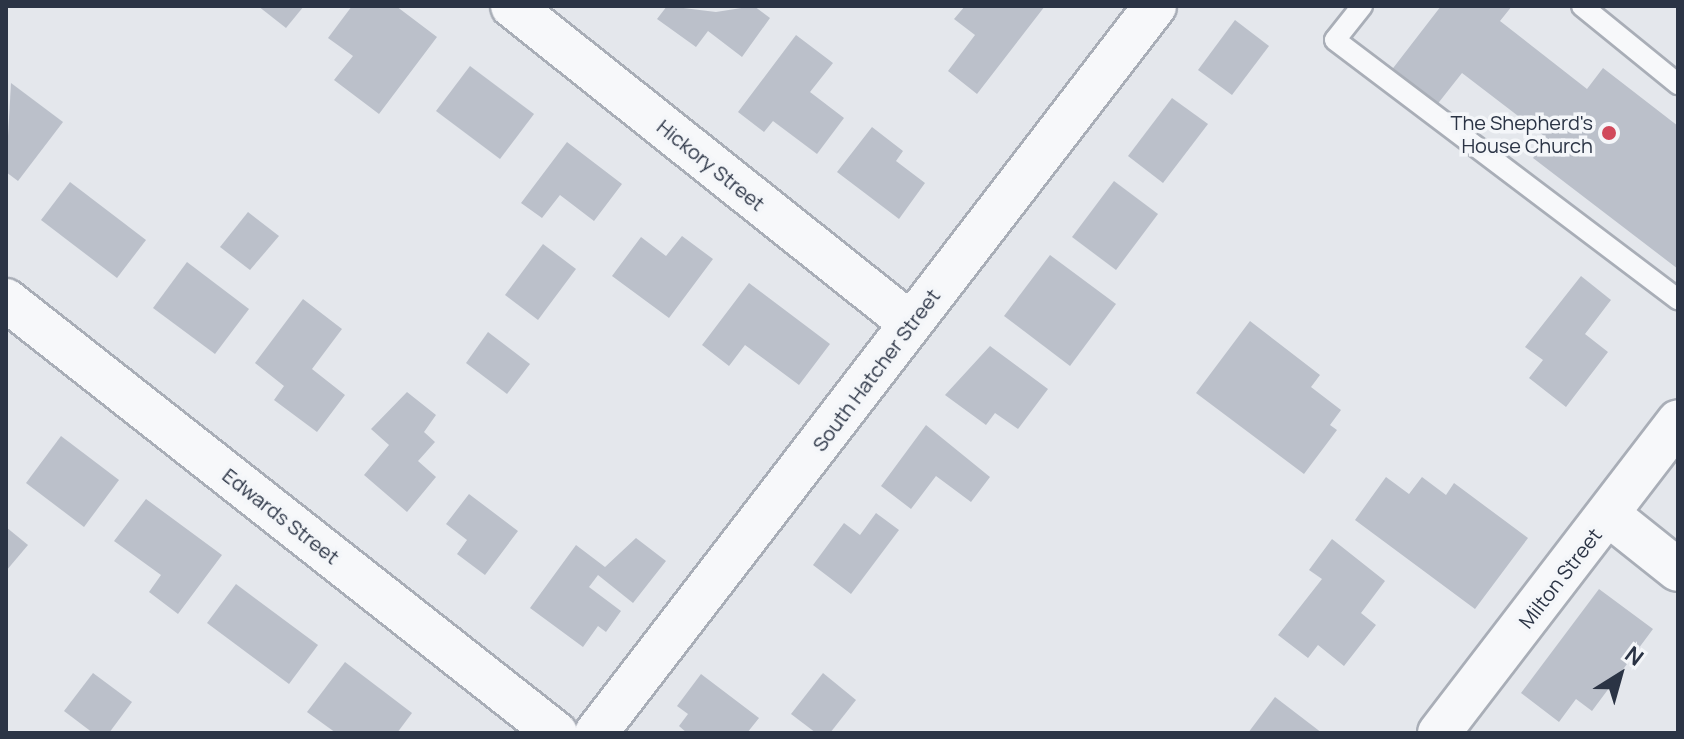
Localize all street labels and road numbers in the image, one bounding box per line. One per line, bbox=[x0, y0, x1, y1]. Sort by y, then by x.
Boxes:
street label: Hickory Street bbox=[652, 114, 770, 216]
street label: South Hatcher Street bbox=[807, 284, 945, 456]
street label: Edwards Street bbox=[218, 463, 344, 569]
street label: Milton Street bbox=[1514, 523, 1606, 633]

